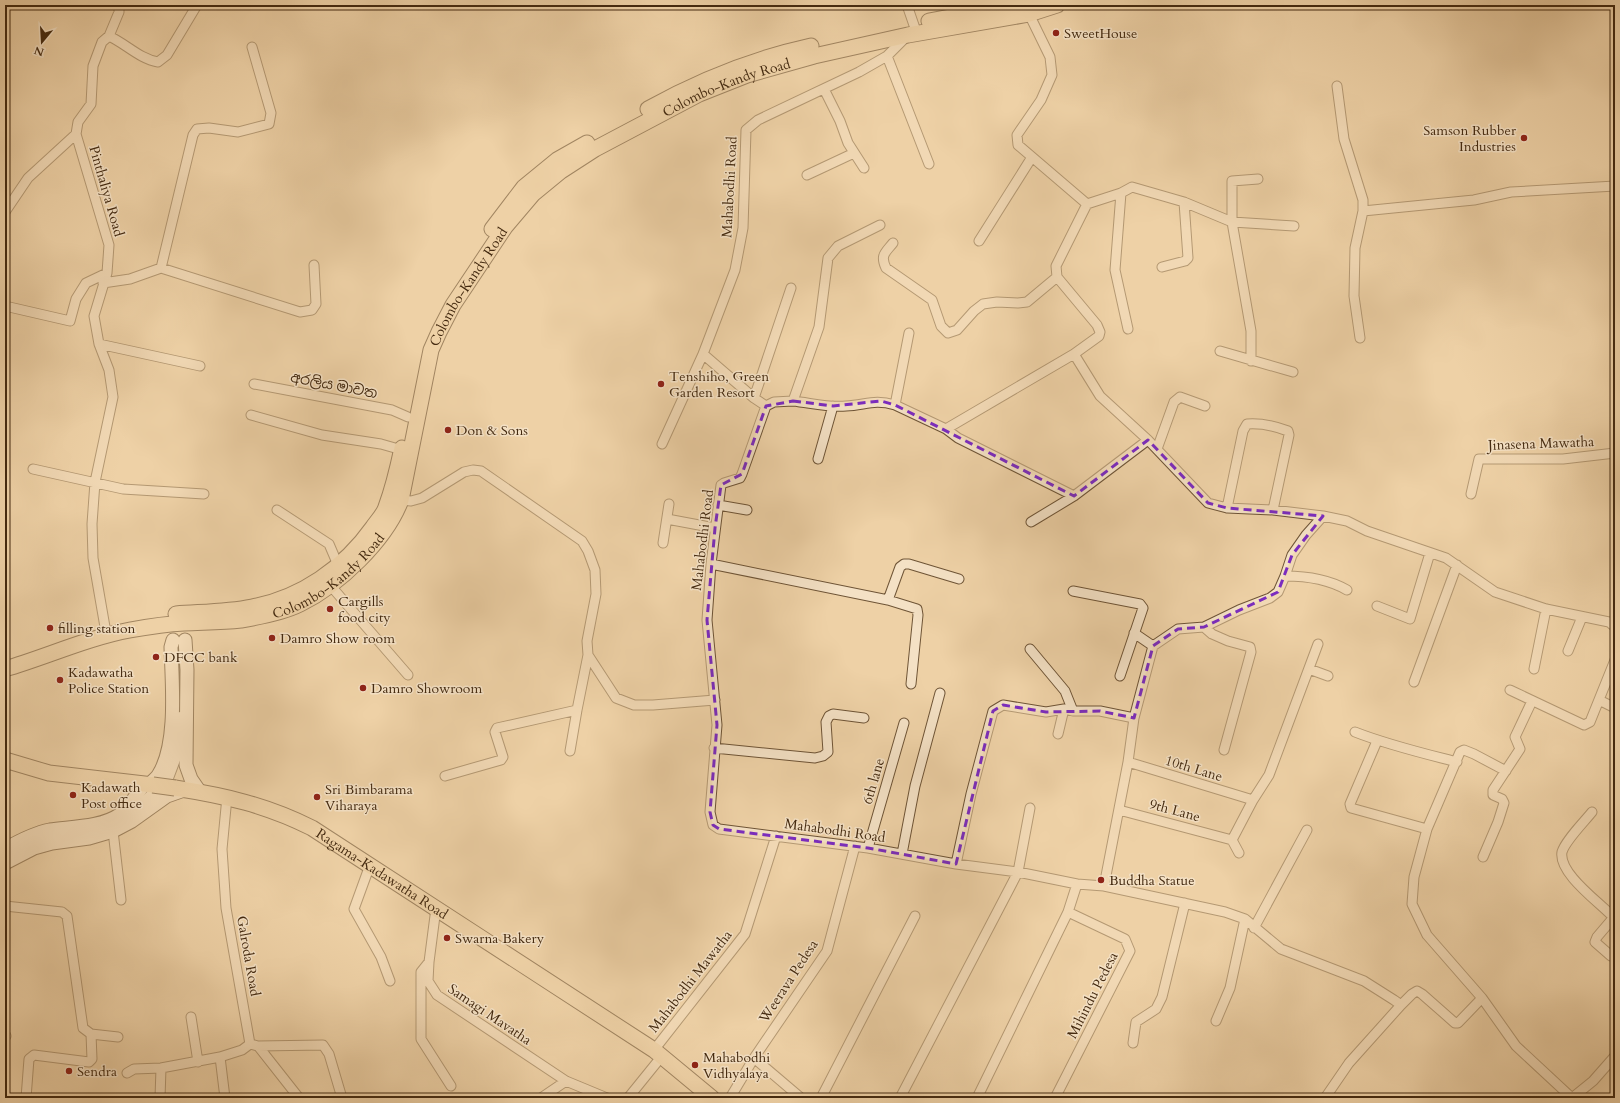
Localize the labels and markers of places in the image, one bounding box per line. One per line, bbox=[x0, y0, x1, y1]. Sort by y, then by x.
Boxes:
place label: SweetHouse bbox=[1064, 24, 1137, 43]
marker: SweetHouse bbox=[1051, 28, 1061, 38]
place label: Samson Rubber Industries bbox=[1423, 121, 1517, 156]
marker: Samson Rubber Industries bbox=[1519, 133, 1529, 143]
place label: Tenshiho, Green Garden Resort bbox=[669, 367, 769, 402]
marker: Tenshiho, Green Garden Resort bbox=[656, 379, 666, 389]
place label: Don & Sons bbox=[456, 421, 528, 440]
marker: Don & Sons bbox=[443, 425, 453, 435]
place label: Cargills food city bbox=[338, 592, 391, 627]
marker: Cargills food city bbox=[325, 604, 335, 614]
place label: filling station bbox=[58, 619, 136, 638]
marker: filling station bbox=[45, 623, 55, 633]
place label: Damro Show room bbox=[280, 629, 395, 648]
marker: Damro Show room bbox=[267, 633, 277, 643]
place label: DFCC bank bbox=[164, 648, 238, 667]
marker: DFCC bank bbox=[151, 652, 161, 662]
place label: Kadawatha Police Station bbox=[68, 663, 149, 698]
marker: Kadawatha Police Station bbox=[55, 675, 65, 685]
place label: Damro Showroom bbox=[371, 679, 482, 698]
marker: Damro Showroom bbox=[358, 683, 368, 693]
place label: Kadawath Post office bbox=[81, 778, 142, 813]
place label: Sri Bimbarama Viharaya bbox=[325, 780, 413, 815]
marker: Kadawath Post office bbox=[68, 790, 78, 800]
marker: Sri Bimbarama Viharaya bbox=[312, 792, 322, 802]
place label: Buddha Statue bbox=[1109, 871, 1195, 890]
marker: Buddha Statue bbox=[1096, 875, 1106, 885]
place label: Swarna Bakery bbox=[455, 929, 545, 948]
marker: Swarna Bakery bbox=[442, 933, 452, 943]
place label: Mahabodhi Vidhyalaya bbox=[703, 1048, 770, 1083]
marker: Mahabodhi Vidhyalaya bbox=[690, 1060, 700, 1070]
place label: Sendra bbox=[77, 1062, 117, 1081]
marker: Sendra bbox=[64, 1066, 74, 1076]

